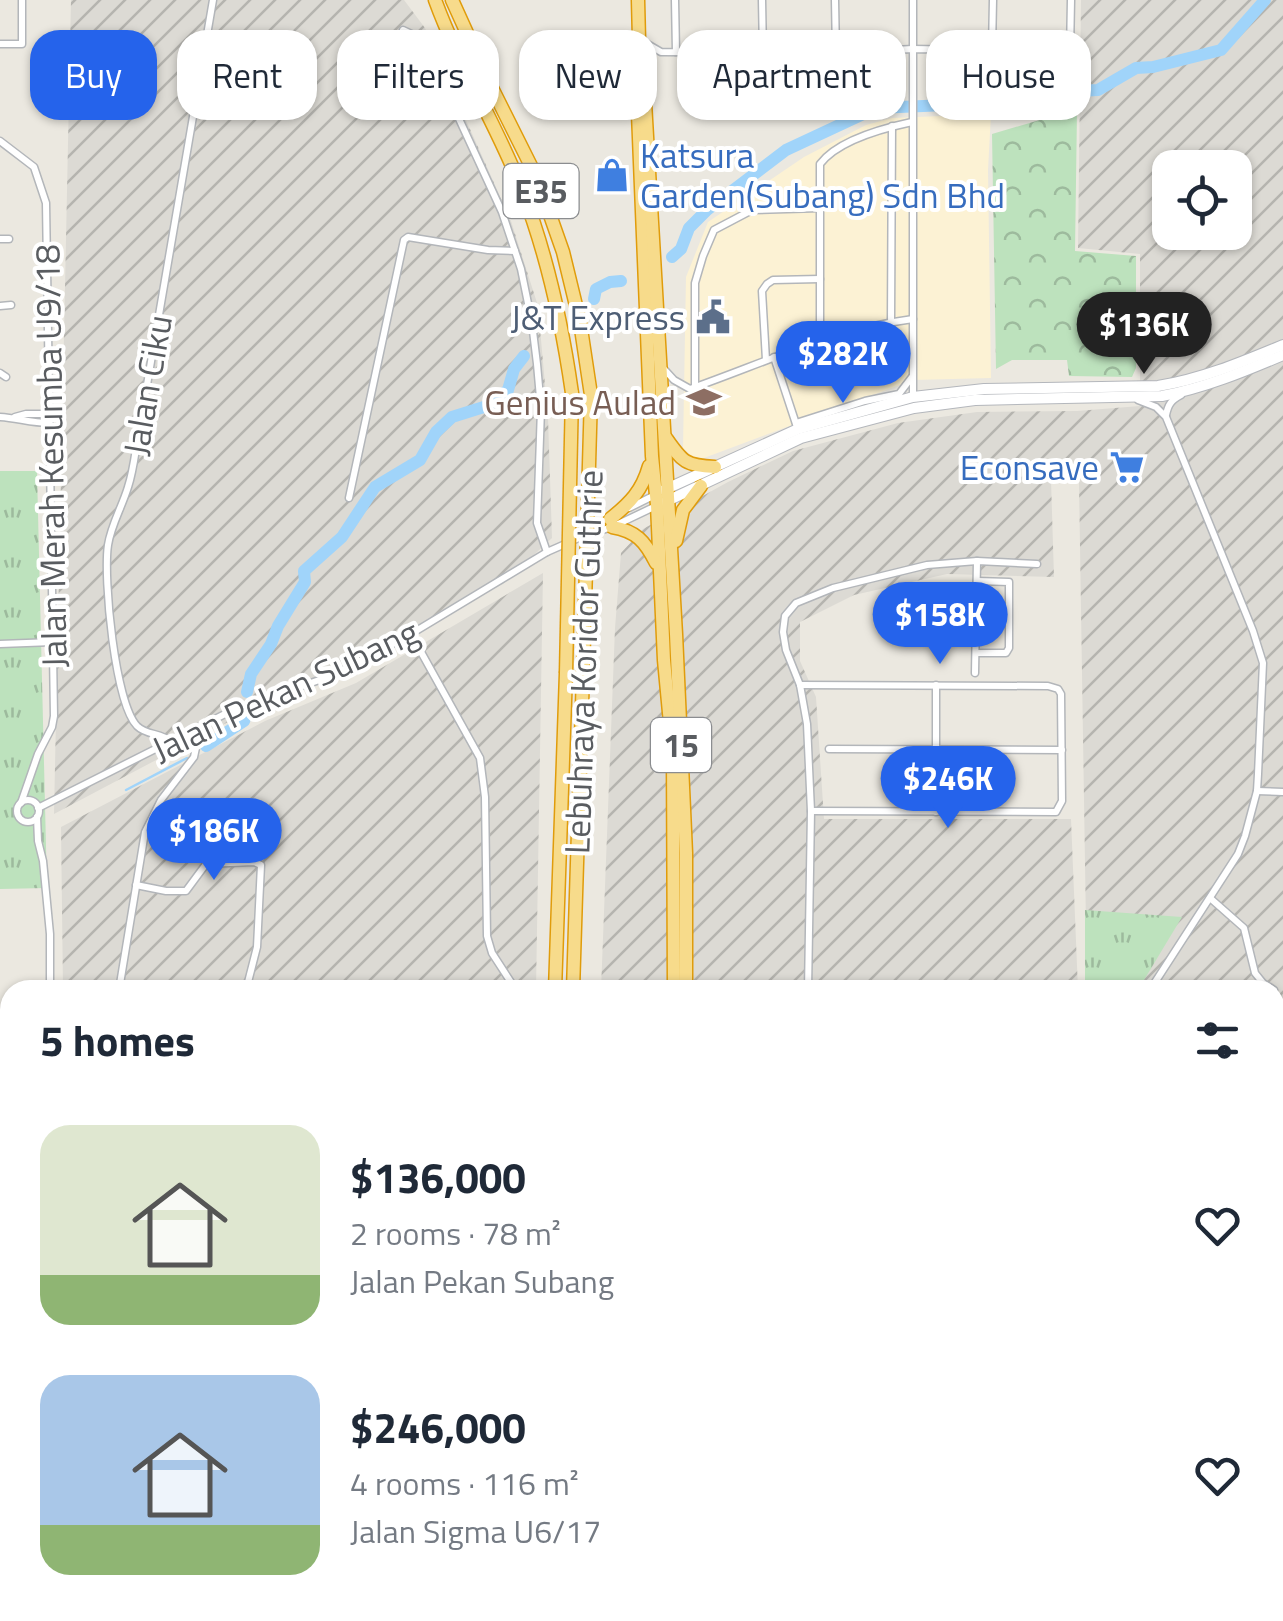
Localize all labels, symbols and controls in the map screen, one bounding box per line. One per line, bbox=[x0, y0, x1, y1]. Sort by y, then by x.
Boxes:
chip: Buy bbox=[30, 30, 157, 120]
chip: Rent bbox=[177, 30, 317, 120]
chip: Filters bbox=[337, 30, 499, 120]
chip: New bbox=[519, 30, 657, 120]
chip: Apartment bbox=[677, 30, 906, 120]
chip: House bbox=[926, 30, 1091, 120]
place label: Katsura Garden(Subang) Sdn Bhd bbox=[640, 128, 1005, 222]
map controls bbox=[1152, 150, 1252, 250]
button: locate bbox=[1152, 150, 1252, 250]
shop icon: Katsura Garden(Subang) Sdn Bhd bbox=[593, 156, 631, 194]
road number: E35 bbox=[504, 164, 578, 218]
street label: Jalan Merah Kesumba U9/18 bbox=[19, 244, 81, 668]
place label: J&T Express bbox=[511, 290, 685, 344]
pin: $136K bbox=[1074, 292, 1214, 377]
public building icon: J&T Express bbox=[694, 298, 732, 336]
text: $136K bbox=[1099, 300, 1189, 348]
street label: Jalan Ciku bbox=[108, 310, 186, 460]
pin: $282K bbox=[773, 321, 913, 406]
text: $282K bbox=[798, 329, 888, 377]
place label: Genius Aulad bbox=[484, 375, 676, 429]
school or university icon: Genius Aulad bbox=[685, 383, 723, 421]
place label: Econsave bbox=[960, 440, 1099, 494]
supermarket icon: Econsave bbox=[1108, 448, 1146, 486]
street label: Lebuhraya Koridor Guthrie bbox=[549, 469, 617, 855]
pin: $158K bbox=[870, 582, 1010, 667]
text: $158K bbox=[895, 590, 985, 638]
street label: Jalan Pekan Subang bbox=[143, 604, 427, 776]
road number: 15 bbox=[651, 718, 711, 772]
pin: $246K bbox=[878, 746, 1018, 831]
text: $246K bbox=[903, 754, 993, 802]
pin: $186K bbox=[144, 798, 284, 883]
text: $186K bbox=[169, 806, 259, 854]
text: 5 homes bbox=[40, 1008, 195, 1072]
icon: filters bbox=[1190, 1013, 1245, 1068]
text: $136,000 bbox=[350, 1145, 526, 1209]
icon: home bbox=[120, 1165, 240, 1285]
icon: heart bbox=[1190, 1198, 1245, 1253]
text: 2 rooms · 78 m² bbox=[350, 1209, 561, 1257]
text: Jalan Pekan Subang bbox=[350, 1257, 614, 1305]
text: $246,000 bbox=[350, 1395, 526, 1459]
icon: home bbox=[120, 1415, 240, 1535]
icon: heart bbox=[1190, 1448, 1245, 1503]
text: 4 rooms · 116 m² bbox=[350, 1459, 579, 1507]
text: Jalan Sigma U6/17 bbox=[350, 1507, 601, 1555]

